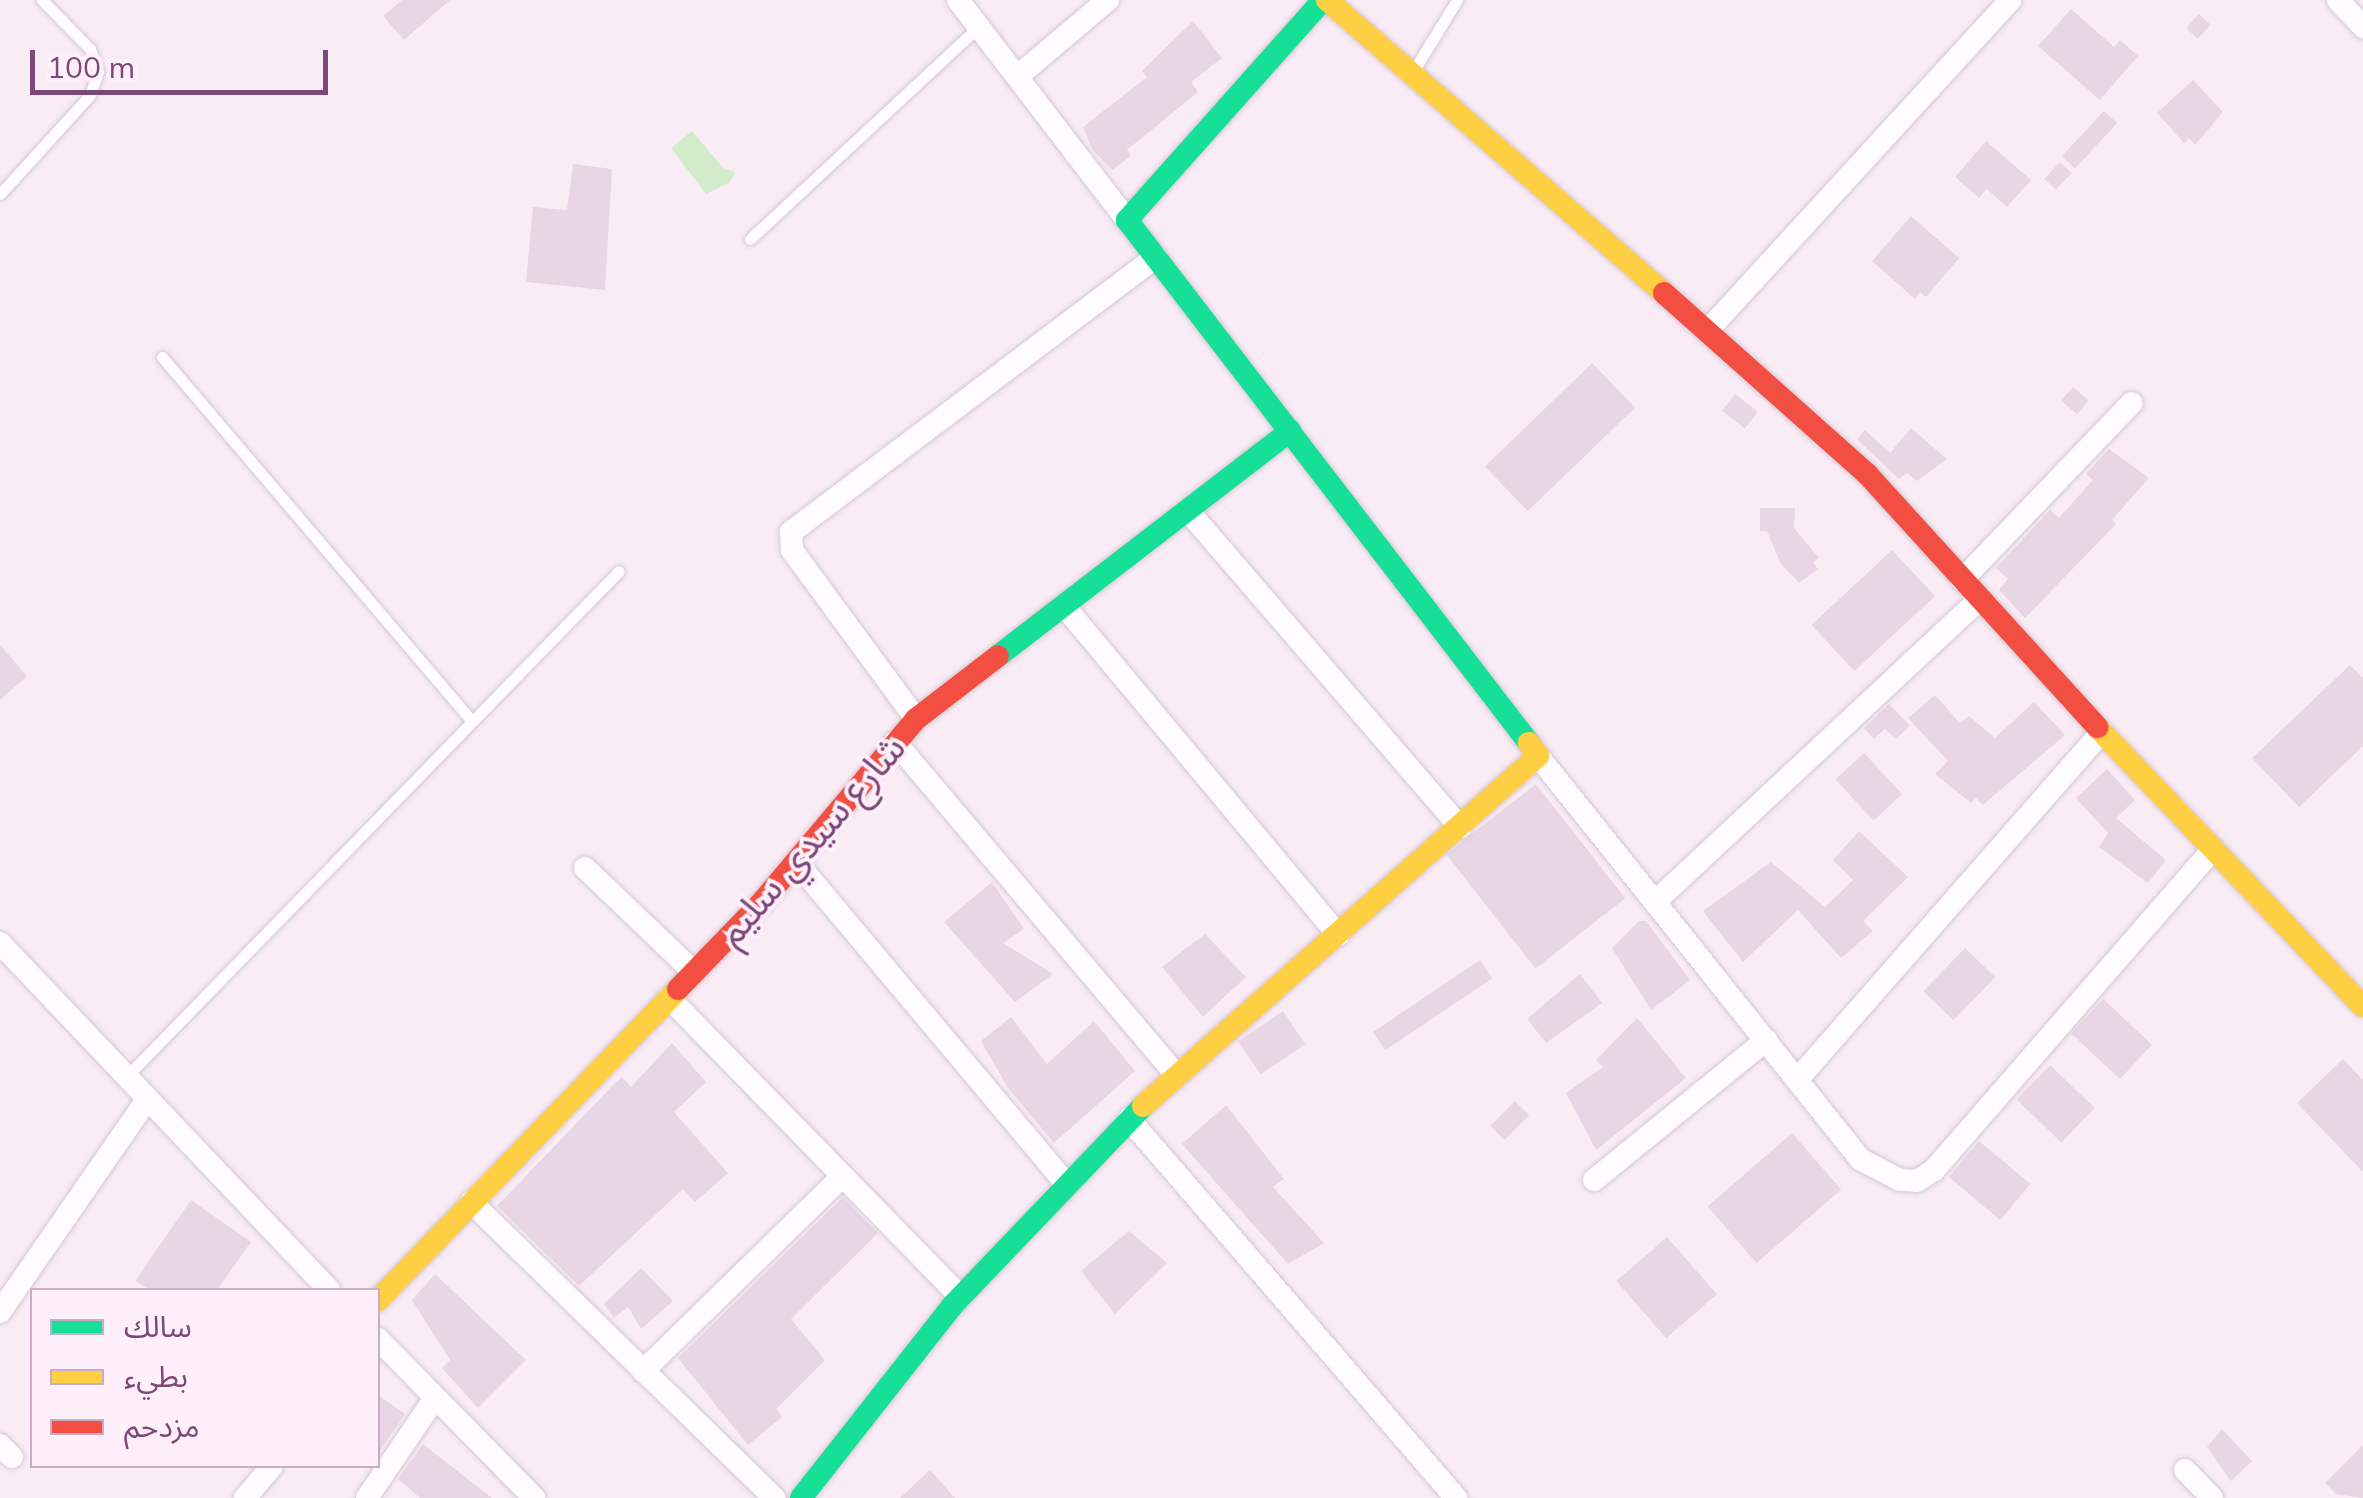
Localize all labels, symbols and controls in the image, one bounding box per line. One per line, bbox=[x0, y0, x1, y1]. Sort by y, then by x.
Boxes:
scale bar bbox=[35, 30, 332, 92]
text: 100 m bbox=[47, 48, 135, 86]
street label: شارع سيدي سليم bbox=[707, 726, 915, 954]
legend bbox=[30, 1288, 380, 1468]
text: سالك bbox=[124, 1307, 192, 1345]
text: بطيء bbox=[124, 1357, 188, 1395]
text: مزدحم bbox=[124, 1407, 200, 1445]

